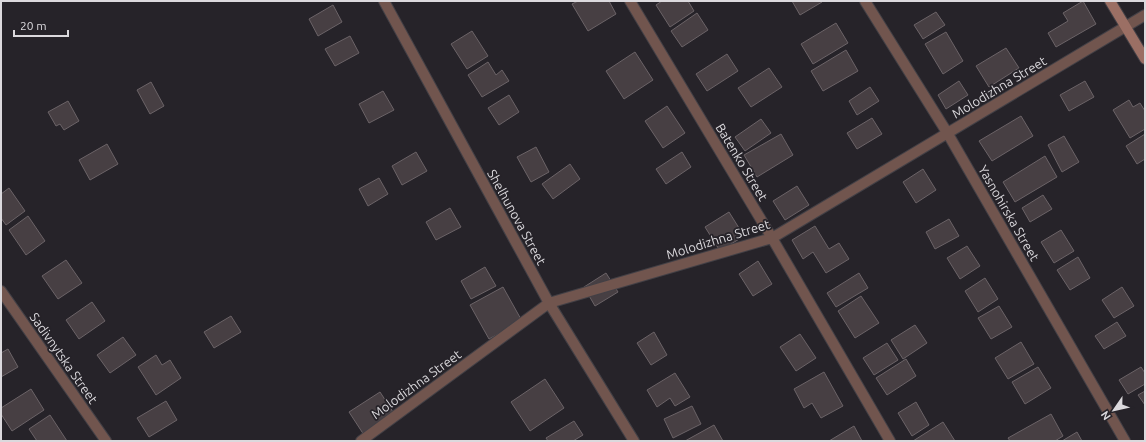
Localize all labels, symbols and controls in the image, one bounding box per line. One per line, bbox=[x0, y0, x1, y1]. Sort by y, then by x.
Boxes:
scale bar bbox=[14, 12, 68, 38]
text: 20 m bbox=[20, 19, 47, 32]
street label: Molodizhna Street bbox=[949, 53, 1049, 121]
street label: Batenko Street bbox=[713, 121, 771, 203]
street label: Yasnohirska Street bbox=[976, 163, 1042, 263]
street label: Shelhunova Street bbox=[485, 167, 549, 267]
street label: Molodizhna Street bbox=[665, 217, 771, 261]
street label: Sadivnytska Street bbox=[27, 310, 101, 406]
street label: Molodizhna Street bbox=[368, 347, 464, 421]
north arrow bbox=[1094, 390, 1134, 430]
text: N bbox=[1098, 409, 1113, 422]

